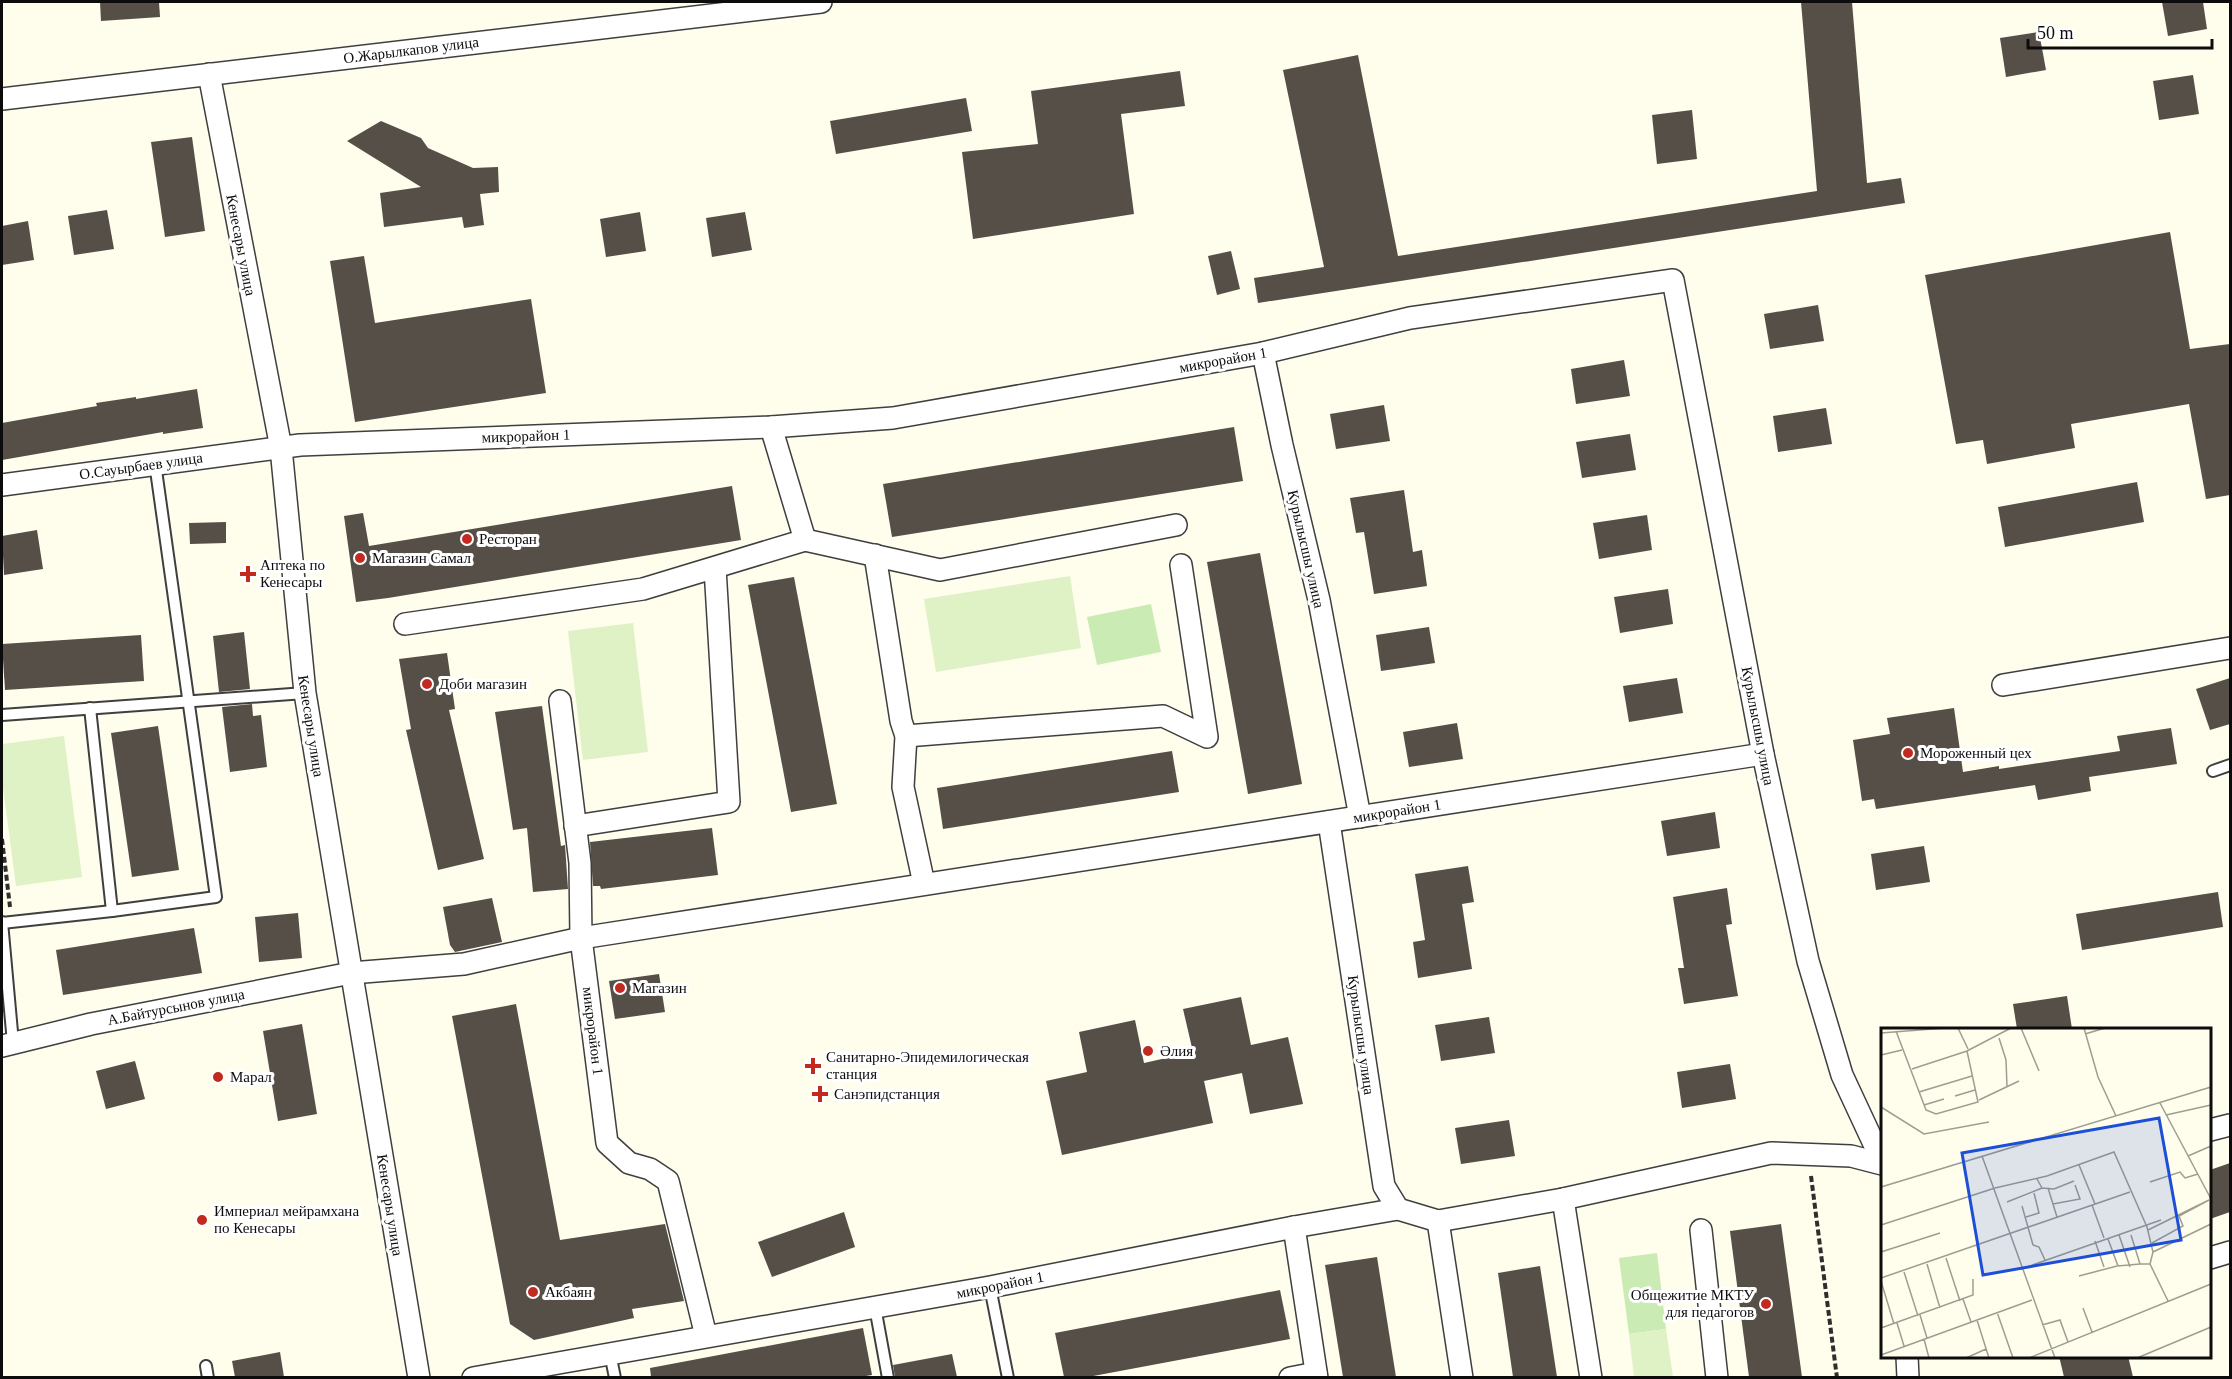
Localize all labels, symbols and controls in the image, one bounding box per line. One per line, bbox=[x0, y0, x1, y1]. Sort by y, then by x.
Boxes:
scale bar bbox=[2028, 12, 2212, 50]
text: 50 m bbox=[2037, 23, 2074, 43]
street label: О.Жарылкапов улица bbox=[342, 34, 480, 66]
street label: Кенесары улица bbox=[223, 193, 259, 297]
street label: микрорайон 1 bbox=[1178, 344, 1268, 376]
street label: микрорайон 1 bbox=[481, 426, 571, 446]
street label: О.Сауырбаев улица bbox=[78, 449, 204, 483]
street label: Курылысшы улица bbox=[1285, 488, 1327, 610]
place label: Ресторан bbox=[479, 531, 537, 547]
marker: Ресторан bbox=[460, 532, 474, 546]
place label: Магазин Самал bbox=[372, 550, 471, 566]
marker: Магазин Самал bbox=[353, 551, 367, 565]
place label: Аптека по Кенесары bbox=[260, 557, 325, 590]
marker: Аптека по Кенесары bbox=[241, 567, 255, 581]
street label: Курылысшы улица bbox=[1739, 665, 1777, 787]
street label: Кенесары улица bbox=[295, 674, 327, 778]
place label: Доби магазин bbox=[439, 676, 527, 692]
marker: Доби магазин bbox=[420, 677, 434, 691]
place label: Мороженный цех bbox=[1920, 745, 2032, 761]
marker: Мороженный цех bbox=[1901, 746, 1915, 760]
street label: микрорайон 1 bbox=[1352, 796, 1442, 826]
street label: Курылысшы улица bbox=[1345, 974, 1377, 1096]
place label: Магазин bbox=[632, 980, 687, 996]
marker: Магазин bbox=[613, 981, 627, 995]
street label: А.Байтурсынов улица bbox=[106, 986, 246, 1028]
street label: микрорайон 1 bbox=[580, 986, 606, 1076]
inset map bbox=[1881, 1028, 2211, 1358]
place label: Әлия bbox=[1160, 1043, 1193, 1059]
marker: Әлия bbox=[1141, 1044, 1155, 1058]
place label: Санитарно-Эпидемилогическая станция bbox=[826, 1049, 1029, 1082]
marker: Санитарно-Эпидемилогическая станция bbox=[804, 1057, 822, 1075]
place label: Марал bbox=[230, 1069, 272, 1085]
marker: Марал bbox=[211, 1070, 225, 1084]
marker: Санэпидстанция bbox=[811, 1085, 829, 1103]
place label: Санэпидстанция bbox=[834, 1086, 940, 1102]
street label: Кенесары улица bbox=[374, 1153, 406, 1257]
place label: Империал мейрамхана по Кенесары bbox=[214, 1203, 359, 1236]
marker: Империал мейрамхана по Кенесары bbox=[195, 1213, 209, 1227]
street label: микрорайон 1 bbox=[955, 1269, 1045, 1301]
place label: Акбаян bbox=[545, 1284, 592, 1300]
marker: Акбаян bbox=[526, 1285, 540, 1299]
place label: Общежитие МКТУ для педагогов bbox=[1631, 1287, 1754, 1320]
marker: Общежитие МКТУ для педагогов bbox=[1759, 1297, 1773, 1311]

